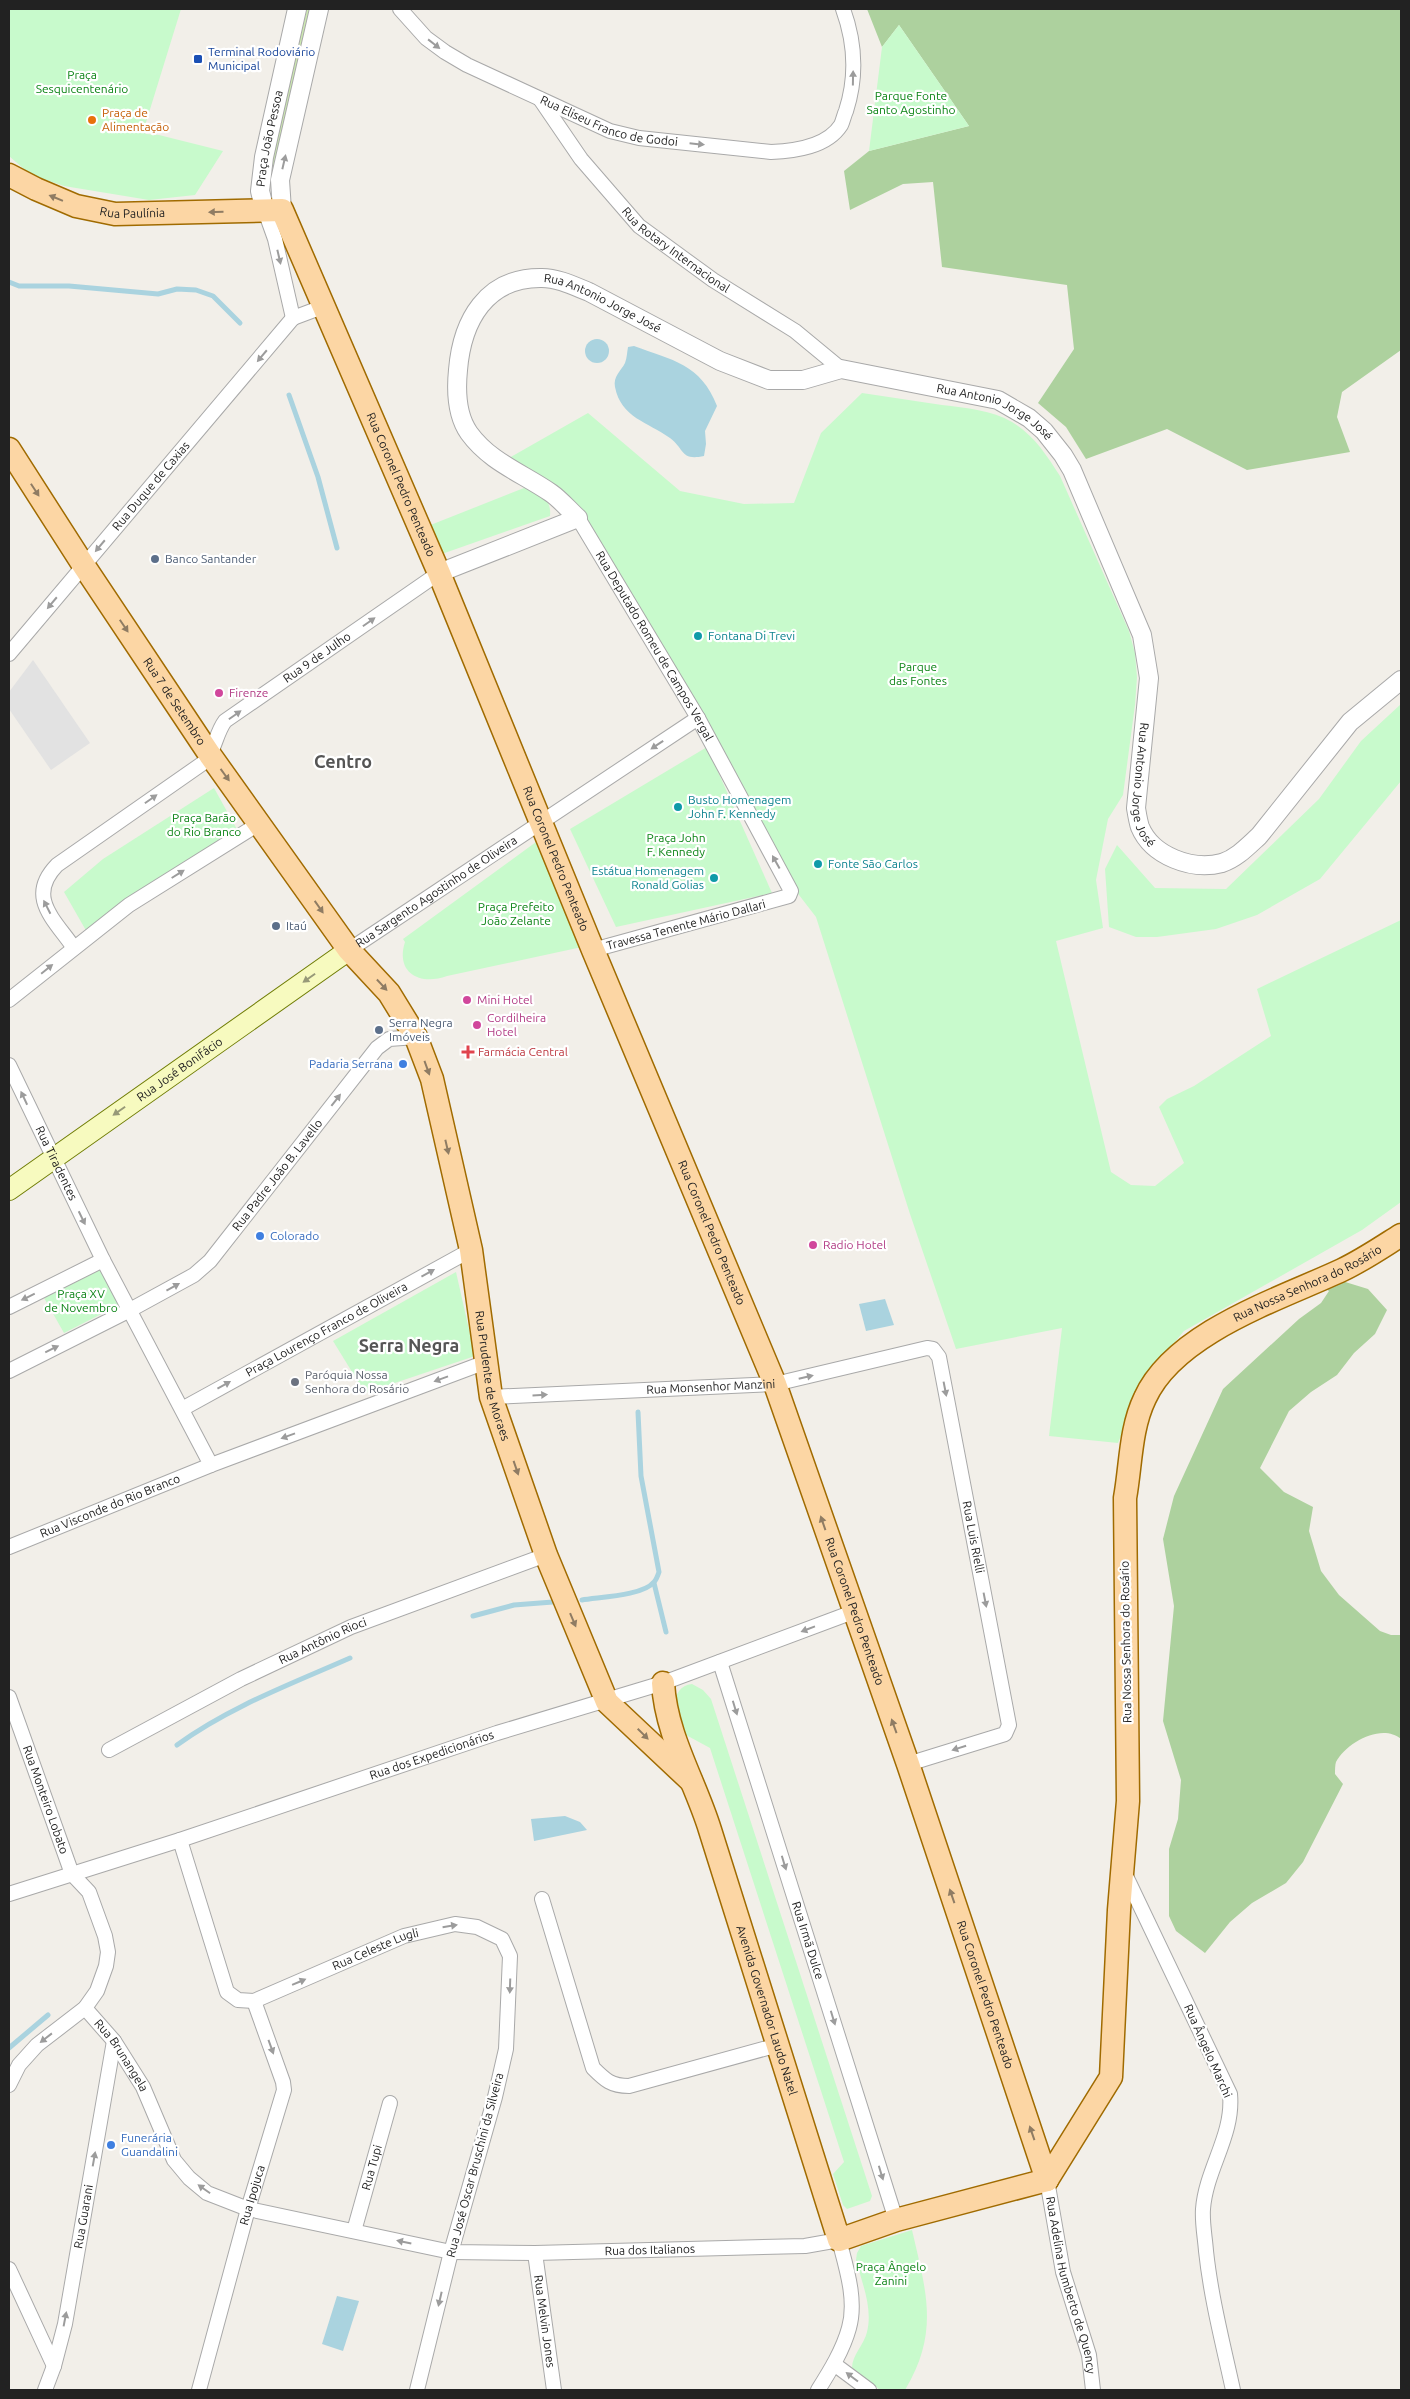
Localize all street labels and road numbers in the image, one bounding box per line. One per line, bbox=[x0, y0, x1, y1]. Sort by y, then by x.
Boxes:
street label: Praça João Pessoa bbox=[254, 89, 285, 188]
street label: Rua Eliseu Franco de Godoi bbox=[538, 93, 679, 148]
street label: Rua Paulínia bbox=[99, 204, 165, 220]
street label: Rua Rotary Internacional bbox=[620, 204, 732, 295]
street label: Rua Antonio Jorge José bbox=[543, 271, 663, 335]
street label: Rua Antonio Jorge José bbox=[935, 381, 1055, 442]
street label: Rua Coronel Pedro Penteado bbox=[364, 411, 438, 558]
street label: Rua Duque de Caxias bbox=[109, 439, 192, 533]
street label: Rua Deputado Romeu de Campos Vergal bbox=[593, 549, 716, 743]
street label: Rua 9 de Julho bbox=[281, 629, 353, 685]
street label: Rua 7 de Setembro bbox=[141, 655, 209, 748]
street label: Rua Antonio Jorge José bbox=[1130, 722, 1158, 850]
street label: Rua Coronel Pedro Penteado bbox=[521, 784, 592, 933]
street label: Rua Sargento Agostinho de Oliveira bbox=[353, 833, 519, 950]
street label: Travessa Tenente Mário Dallari bbox=[605, 897, 767, 952]
street label: Rua José Bonifácio bbox=[134, 1034, 225, 1104]
street label: Rua Padre João B. Lavello bbox=[229, 1116, 325, 1233]
street label: Rua Tiradentes bbox=[33, 1124, 80, 1202]
street label: Rua Coronel Pedro Penteado bbox=[676, 1158, 748, 1307]
street label: Rua Nossa Senhora do Rosário bbox=[1231, 1242, 1384, 1324]
street label: Praça Lourenço Franco de Oliveira bbox=[243, 1279, 409, 1379]
street label: Rua Prudente de Moraes bbox=[473, 1310, 513, 1442]
street label: Rua Monsenhor Manzini bbox=[646, 1377, 776, 1396]
street label: Rua Visconde do Rio Branco bbox=[38, 1471, 182, 1540]
street label: Rua Luis Rielli bbox=[961, 1500, 987, 1574]
street label: Rua Coronel Pedro Penteado bbox=[823, 1536, 887, 1687]
street label: Rua Nossa Senhora do Rosário bbox=[1118, 1561, 1133, 1723]
street label: Rua Antônio Rioci bbox=[276, 1615, 368, 1666]
street label: Rua dos Expedicionários bbox=[368, 1728, 495, 1782]
street label: Rua Monteiro Lobato bbox=[21, 1744, 71, 1856]
street label: Rua Irmã Dulce bbox=[790, 1900, 827, 1981]
street label: Rua Coronel Pedro Penteado bbox=[955, 1919, 1016, 2070]
street label: Avenida Governador Laudo Natel bbox=[734, 1924, 800, 2097]
street label: Rua Celeste Lugli bbox=[330, 1926, 420, 1972]
street label: Rua Ângelo Marchi bbox=[1182, 2002, 1235, 2100]
street label: Rua Brunangela bbox=[92, 2016, 151, 2093]
street label: Rua José Oscar Bruschini da Silveira bbox=[444, 2071, 505, 2259]
street label: Rua Tupi bbox=[359, 2143, 384, 2191]
street label: Rua Ipojuca bbox=[237, 2163, 267, 2226]
street label: Rua Guarani bbox=[71, 2183, 95, 2250]
street label: Rua Adelina Humberto de Quency bbox=[1044, 2195, 1098, 2375]
street label: Rua dos Italianos bbox=[604, 2242, 695, 2257]
street label: Rua Melvin Jones bbox=[532, 2274, 558, 2368]

